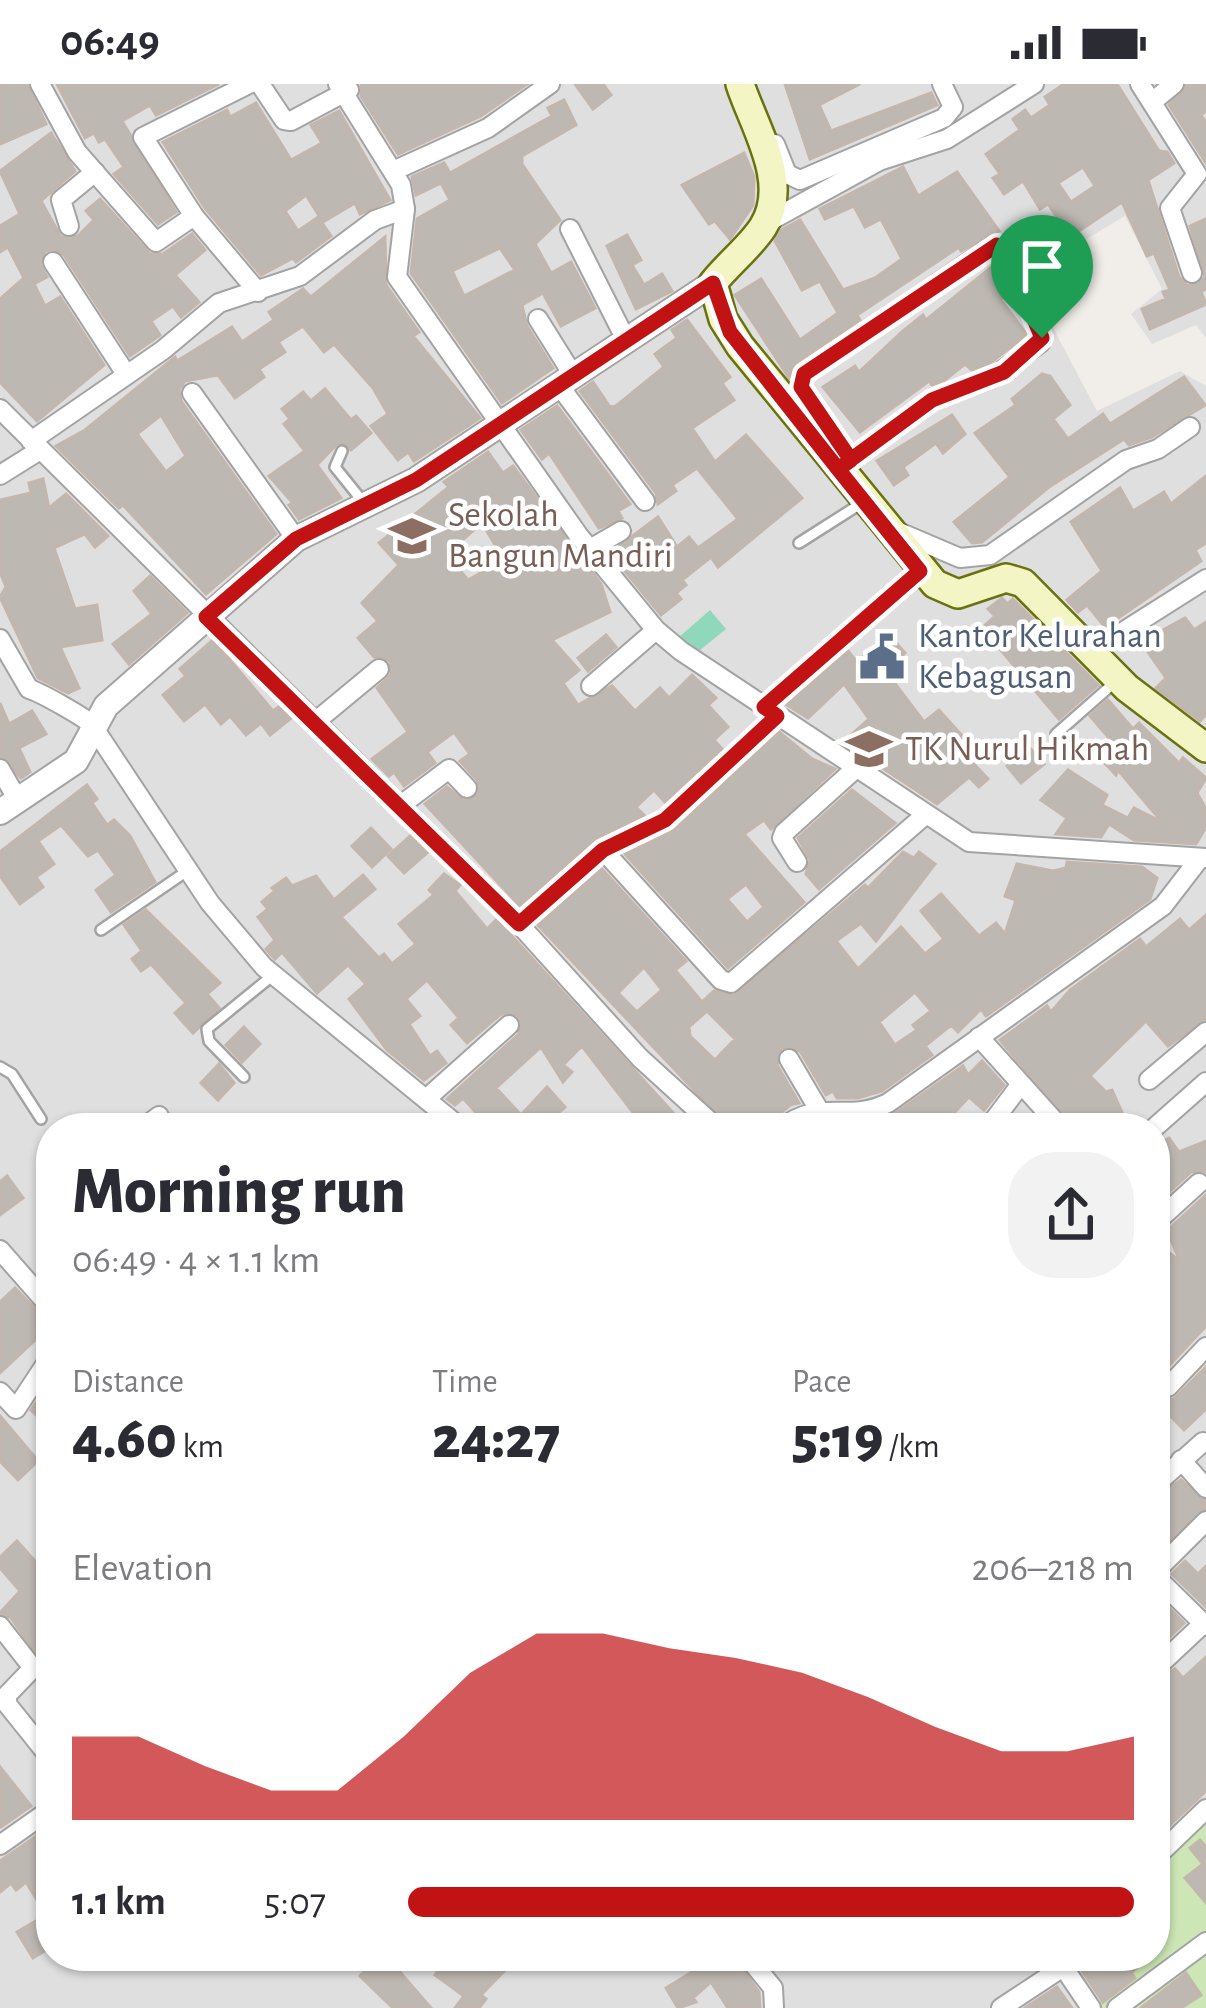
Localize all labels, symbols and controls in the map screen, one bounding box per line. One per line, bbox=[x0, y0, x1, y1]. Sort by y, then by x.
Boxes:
text: 06:49 bbox=[60, 19, 160, 64]
pin bbox=[991, 215, 1093, 338]
icon: arrive bbox=[1009, 233, 1075, 299]
place label: Sekolah Bangun Mandiri bbox=[448, 497, 673, 574]
school or university icon: Sekolah Bangun Mandiri bbox=[387, 511, 437, 561]
place label: Kantor Kelurahan Kebagusan bbox=[918, 618, 1162, 695]
public building icon: Kantor Kelurahan Kebagusan bbox=[857, 632, 907, 682]
school or university icon: TK Nurul Hikmah bbox=[844, 724, 894, 774]
place label: TK Nurul Hikmah bbox=[905, 731, 1149, 767]
button: share bbox=[1008, 1152, 1134, 1278]
text: Morning run bbox=[72, 1159, 406, 1225]
text: 06:49 · 4 × 1.1 km bbox=[72, 1241, 320, 1280]
text: Distance bbox=[72, 1366, 184, 1399]
text: Time bbox=[432, 1366, 498, 1399]
text: Pace bbox=[792, 1366, 851, 1399]
text: 4.60 bbox=[72, 1409, 177, 1469]
text: 24:27 bbox=[432, 1409, 560, 1469]
text: 5:19 bbox=[792, 1409, 883, 1469]
text: km bbox=[177, 1431, 224, 1464]
text: /km bbox=[883, 1431, 940, 1464]
text: Elevation bbox=[72, 1549, 213, 1588]
text: 206–218 m bbox=[971, 1549, 1134, 1588]
text: 1.1 km bbox=[72, 1883, 166, 1922]
text: 5:07 bbox=[264, 1883, 326, 1922]

